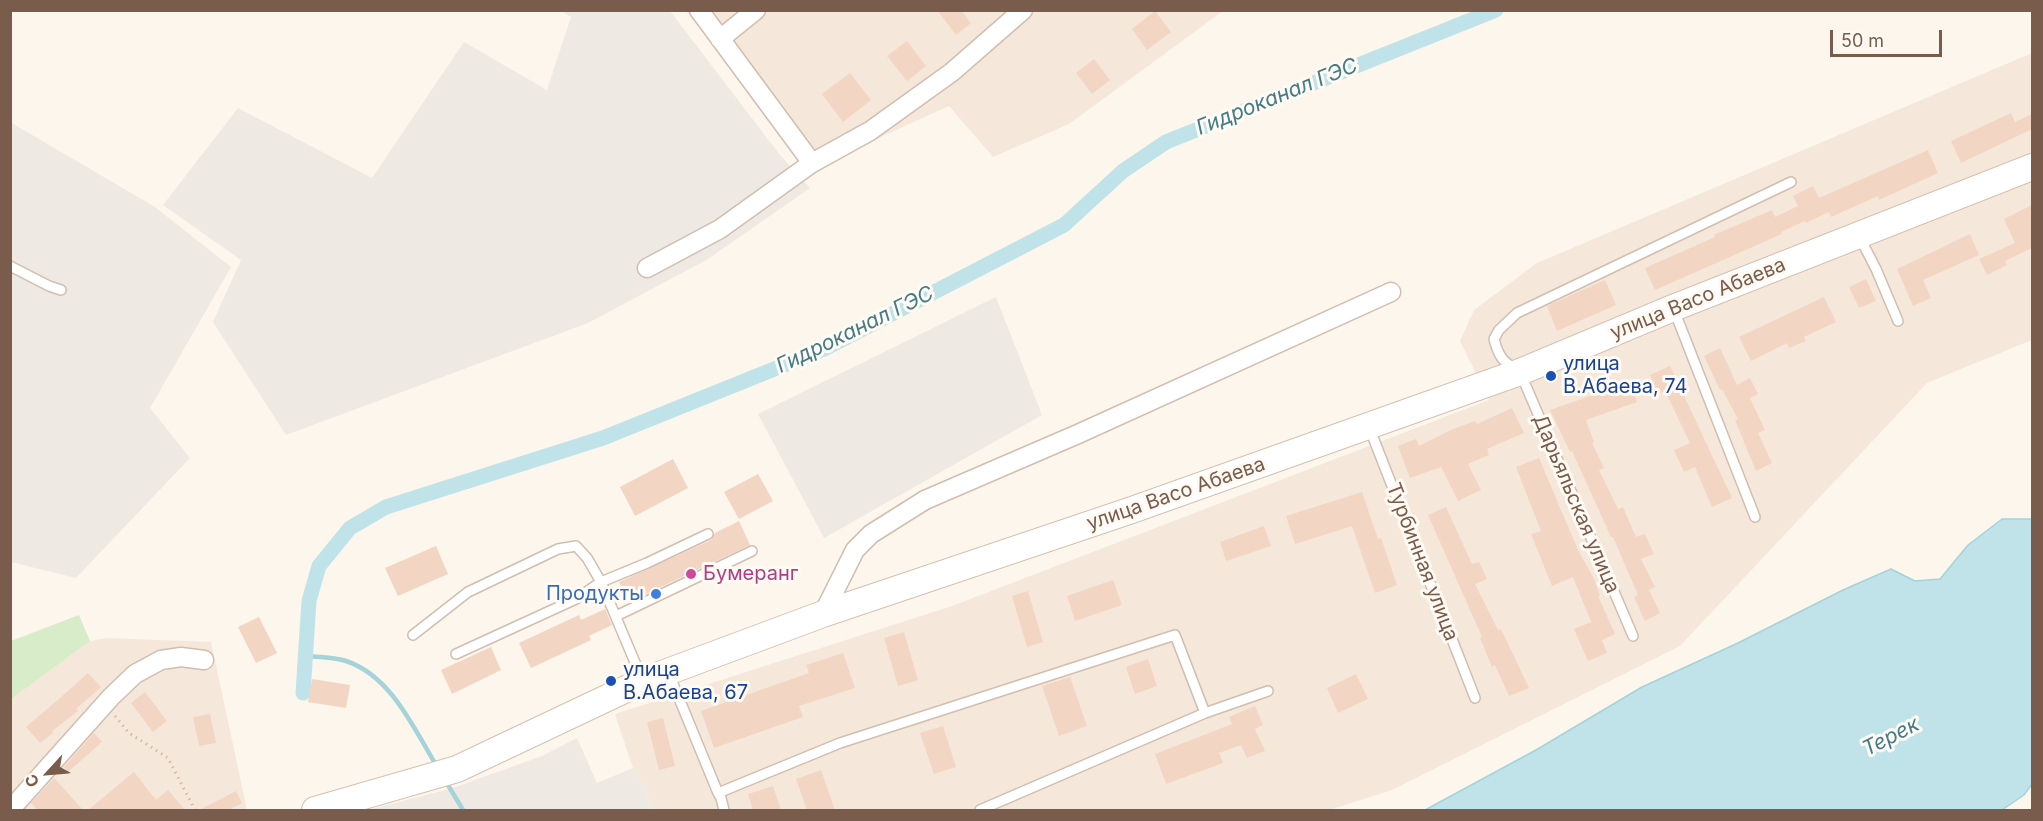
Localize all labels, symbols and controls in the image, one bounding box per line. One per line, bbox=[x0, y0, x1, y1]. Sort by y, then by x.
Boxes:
scale bar bbox=[1833, 18, 1946, 56]
text: 50 m bbox=[1841, 30, 1884, 51]
water label: Гидроканал ГЭС bbox=[1193, 53, 1361, 141]
street label: улица Васо Абаева bbox=[1607, 253, 1789, 345]
water label: Гидроканал ГЭС bbox=[772, 281, 938, 379]
place label: улица В.Абаева, 74 bbox=[1563, 352, 1687, 399]
marker: улица В.Абаева, 74 bbox=[1544, 369, 1558, 383]
street label: Дарьяльская улица bbox=[1527, 411, 1625, 597]
street label: улица Васо Абаева bbox=[1084, 452, 1268, 536]
street label: Турбинная улица bbox=[1381, 480, 1463, 644]
place label: Бумеранг bbox=[703, 562, 798, 586]
marker: Бумеранг bbox=[684, 567, 698, 581]
place label: Продукты bbox=[546, 582, 644, 606]
marker: Продукты bbox=[649, 587, 663, 601]
place label: улица В.Абаева, 67 bbox=[623, 658, 748, 705]
marker: улица В.Абаева, 67 bbox=[604, 674, 618, 688]
water label: Терек bbox=[1858, 712, 1924, 762]
north arrow bbox=[18, 743, 78, 803]
text: С bbox=[20, 771, 43, 791]

